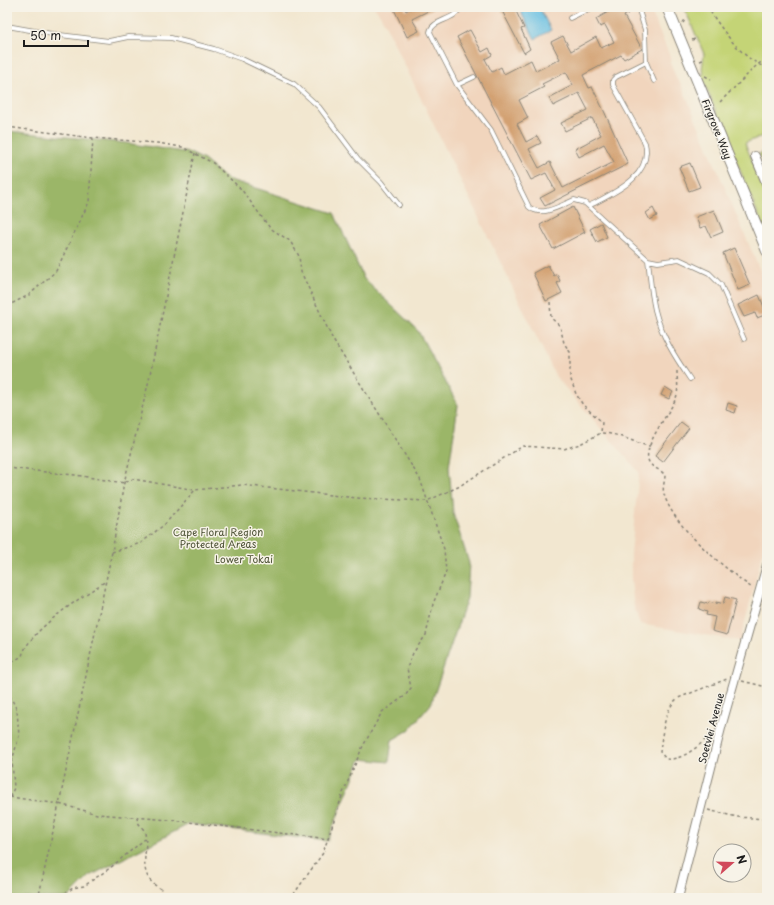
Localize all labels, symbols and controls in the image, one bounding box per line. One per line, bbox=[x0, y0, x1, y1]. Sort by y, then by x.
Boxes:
scale bar bbox=[24, 22, 88, 48]
text: 50 m bbox=[30, 26, 61, 44]
street label: Firgrove Way bbox=[699, 96, 736, 161]
park label: Cape Floral Region Protected Areas bbox=[173, 524, 263, 551]
park label: Lower Tokai bbox=[215, 551, 273, 566]
street label: Soetvlei Avenue bbox=[694, 690, 727, 765]
north arrow bbox=[712, 843, 752, 883]
text: N bbox=[732, 852, 751, 867]

